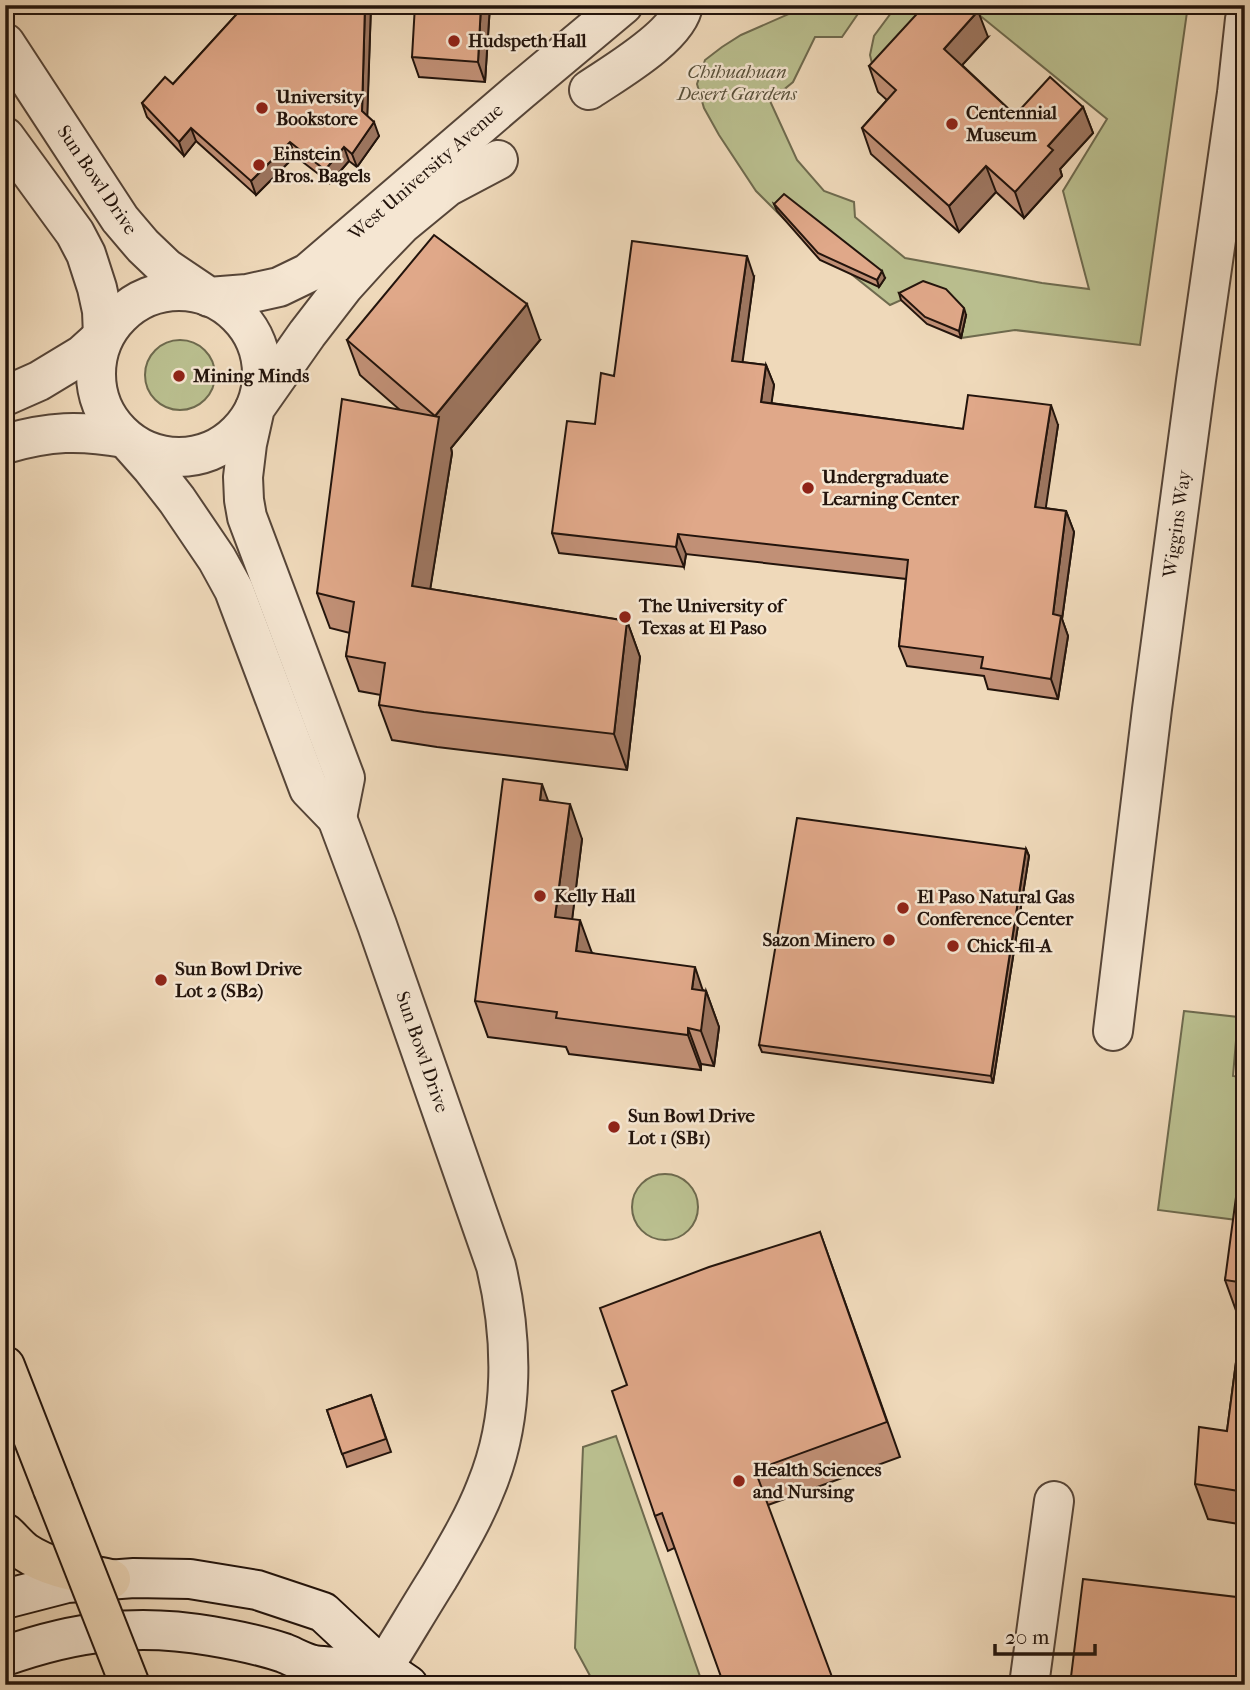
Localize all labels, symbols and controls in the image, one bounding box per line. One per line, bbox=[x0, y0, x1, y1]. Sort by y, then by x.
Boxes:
place label: Hudspeth Hall bbox=[468, 30, 587, 52]
marker: Hudspeth Hall bbox=[446, 33, 462, 49]
park label: Chihuahuan Desert Gardens bbox=[675, 61, 798, 105]
place label: University Bookstore bbox=[275, 86, 364, 130]
street label: West University Avenue bbox=[344, 99, 508, 246]
marker: University Bookstore bbox=[254, 100, 270, 116]
place label: Centennial Museum bbox=[965, 102, 1058, 146]
marker: Centennial Museum bbox=[944, 116, 960, 132]
street label: Sun Bowl Drive bbox=[52, 121, 142, 239]
place label: Einstein Bros. Bagels bbox=[273, 143, 371, 187]
marker: Einstein Bros. Bagels bbox=[251, 157, 267, 173]
place label: Mining Minds bbox=[192, 365, 309, 387]
marker: Mining Minds bbox=[171, 368, 187, 384]
place label: Undergraduate Learning Center bbox=[821, 466, 960, 510]
street label: Wiggins Way bbox=[1158, 468, 1196, 580]
marker: Undergraduate Learning Center bbox=[800, 480, 816, 496]
place label: The University of Texas at El Paso bbox=[638, 595, 788, 639]
marker: The University of Texas at El Paso bbox=[617, 609, 633, 625]
place label: Kelly Hall bbox=[554, 885, 636, 907]
place label: El Paso Natural Gas Conference Center bbox=[917, 886, 1075, 930]
marker: Kelly Hall bbox=[532, 888, 548, 904]
marker: El Paso Natural Gas Conference Center bbox=[895, 900, 911, 916]
place label: Sazon Minero bbox=[762, 929, 875, 951]
marker: Sazon Minero bbox=[881, 932, 897, 948]
place label: Chick-fil-A bbox=[967, 935, 1053, 957]
marker: Chick-fil-A bbox=[945, 938, 961, 954]
place label: Sun Bowl Drive Lot 2 (SB2) bbox=[175, 958, 303, 1002]
marker: Sun Bowl Drive Lot 2 (SB2) bbox=[153, 972, 169, 988]
street label: Sun Bowl Drive bbox=[391, 988, 453, 1116]
place label: Sun Bowl Drive Lot 1 (SB1) bbox=[628, 1105, 756, 1149]
marker: Sun Bowl Drive Lot 1 (SB1) bbox=[606, 1119, 622, 1135]
place label: Health Sciences and Nursing bbox=[753, 1459, 881, 1503]
marker: Health Sciences and Nursing bbox=[731, 1473, 747, 1489]
scale bar bbox=[995, 1613, 1094, 1657]
text: 20 m bbox=[1005, 1625, 1050, 1649]

